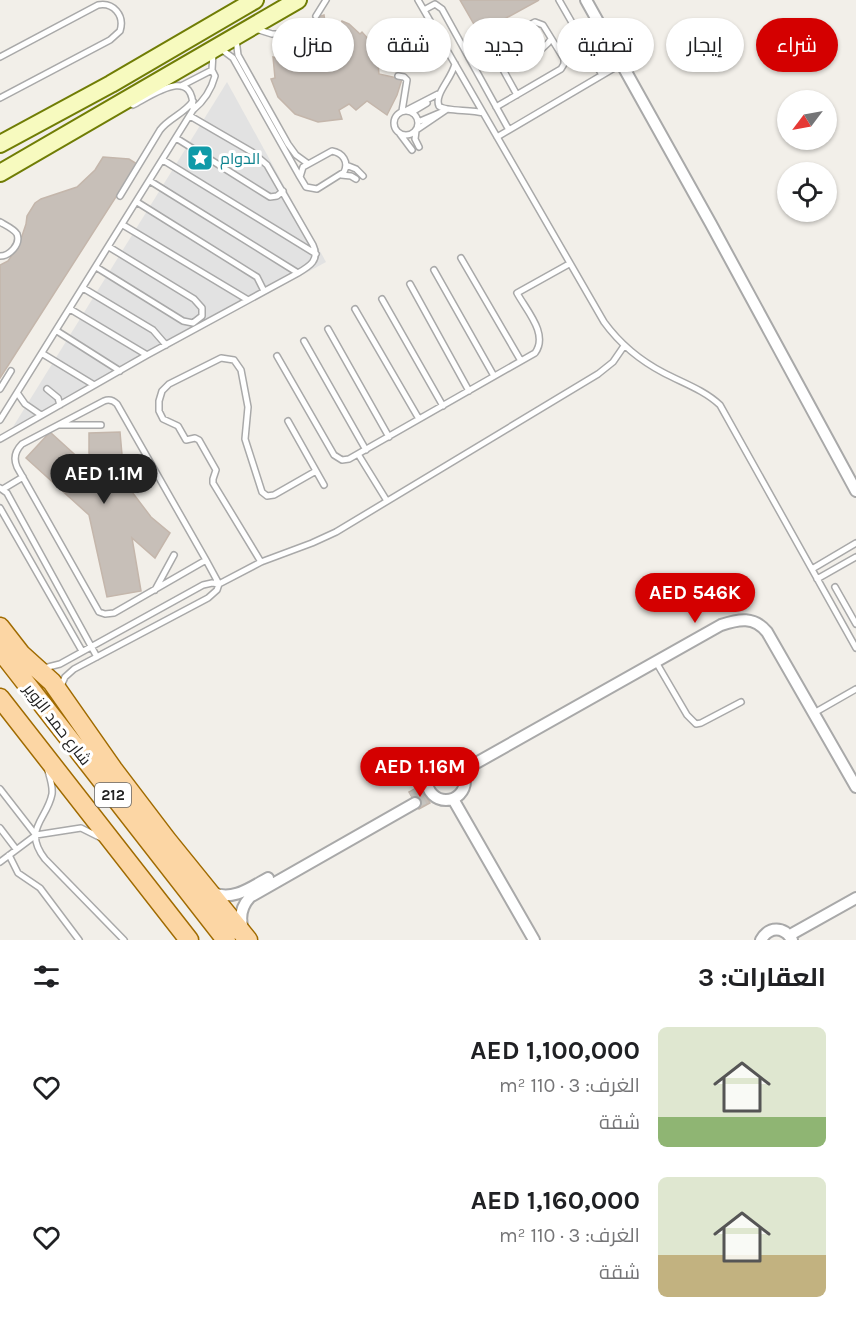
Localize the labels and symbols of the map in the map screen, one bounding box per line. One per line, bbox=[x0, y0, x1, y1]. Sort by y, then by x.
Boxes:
north arrow bbox=[777, 90, 837, 150]
place icon: الدوام bbox=[185, 143, 215, 173]
place label: الدوام bbox=[220, 149, 260, 170]
pin: AED 1.1M bbox=[42, 454, 166, 505]
pin: AED 546K bbox=[633, 573, 757, 624]
street label: شارع حمد الزوير bbox=[18, 679, 95, 770]
pin: AED 1.16M bbox=[351, 747, 489, 798]
road number: 212 bbox=[95, 783, 131, 807]

